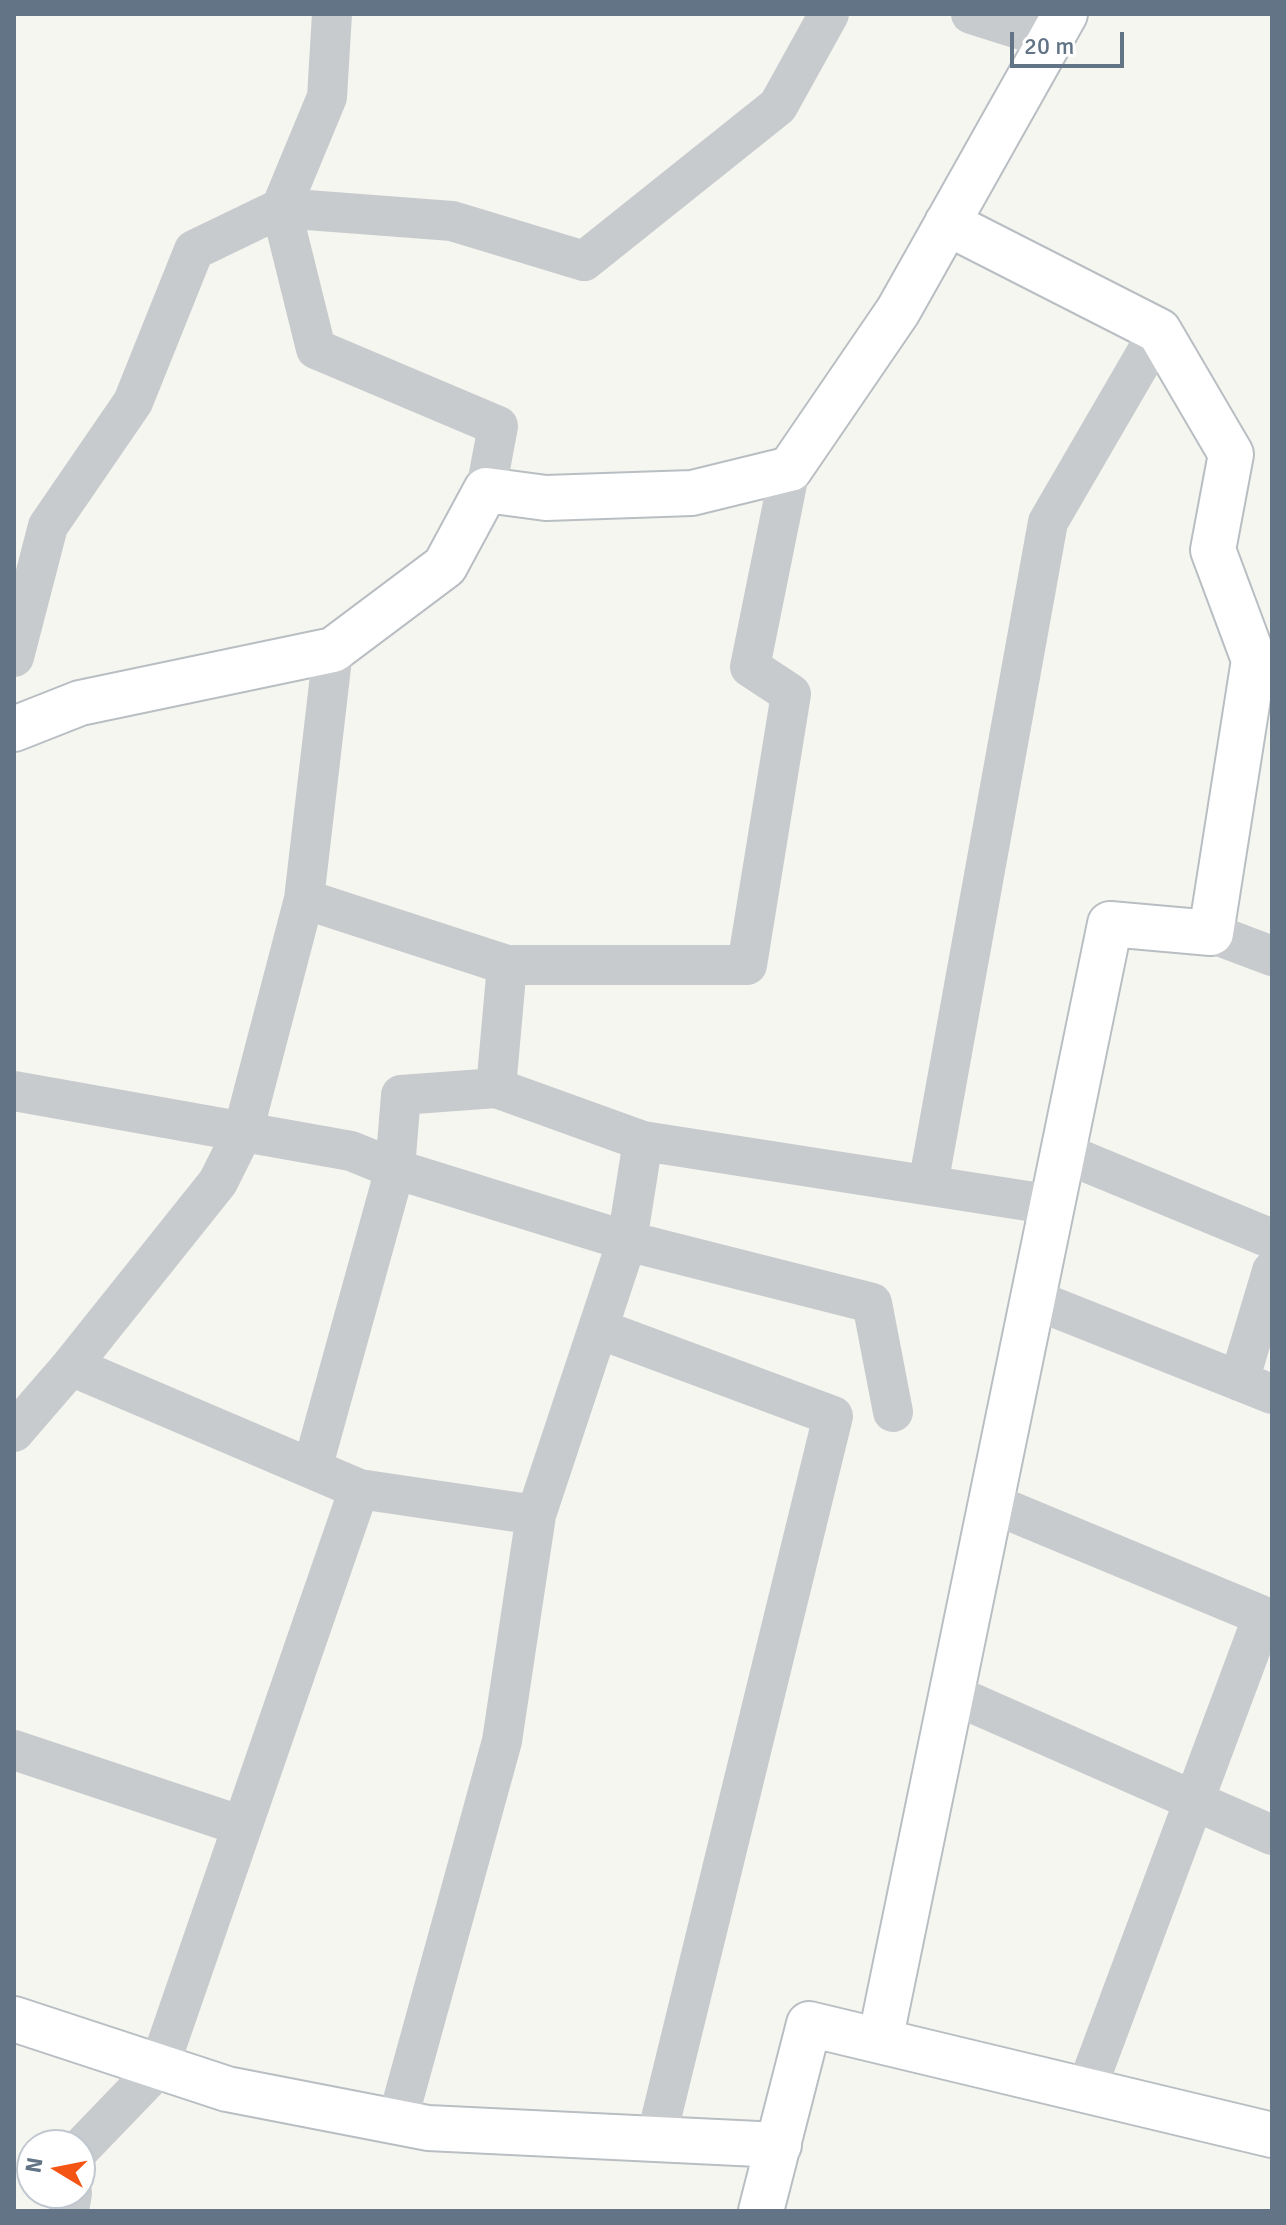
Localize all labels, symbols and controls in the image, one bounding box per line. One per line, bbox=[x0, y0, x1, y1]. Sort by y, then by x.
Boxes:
scale bar bbox=[1014, 16, 1128, 66]
text: 20 m bbox=[1024, 31, 1074, 61]
north arrow bbox=[16, 2129, 96, 2209]
text: N bbox=[19, 2155, 48, 2175]

